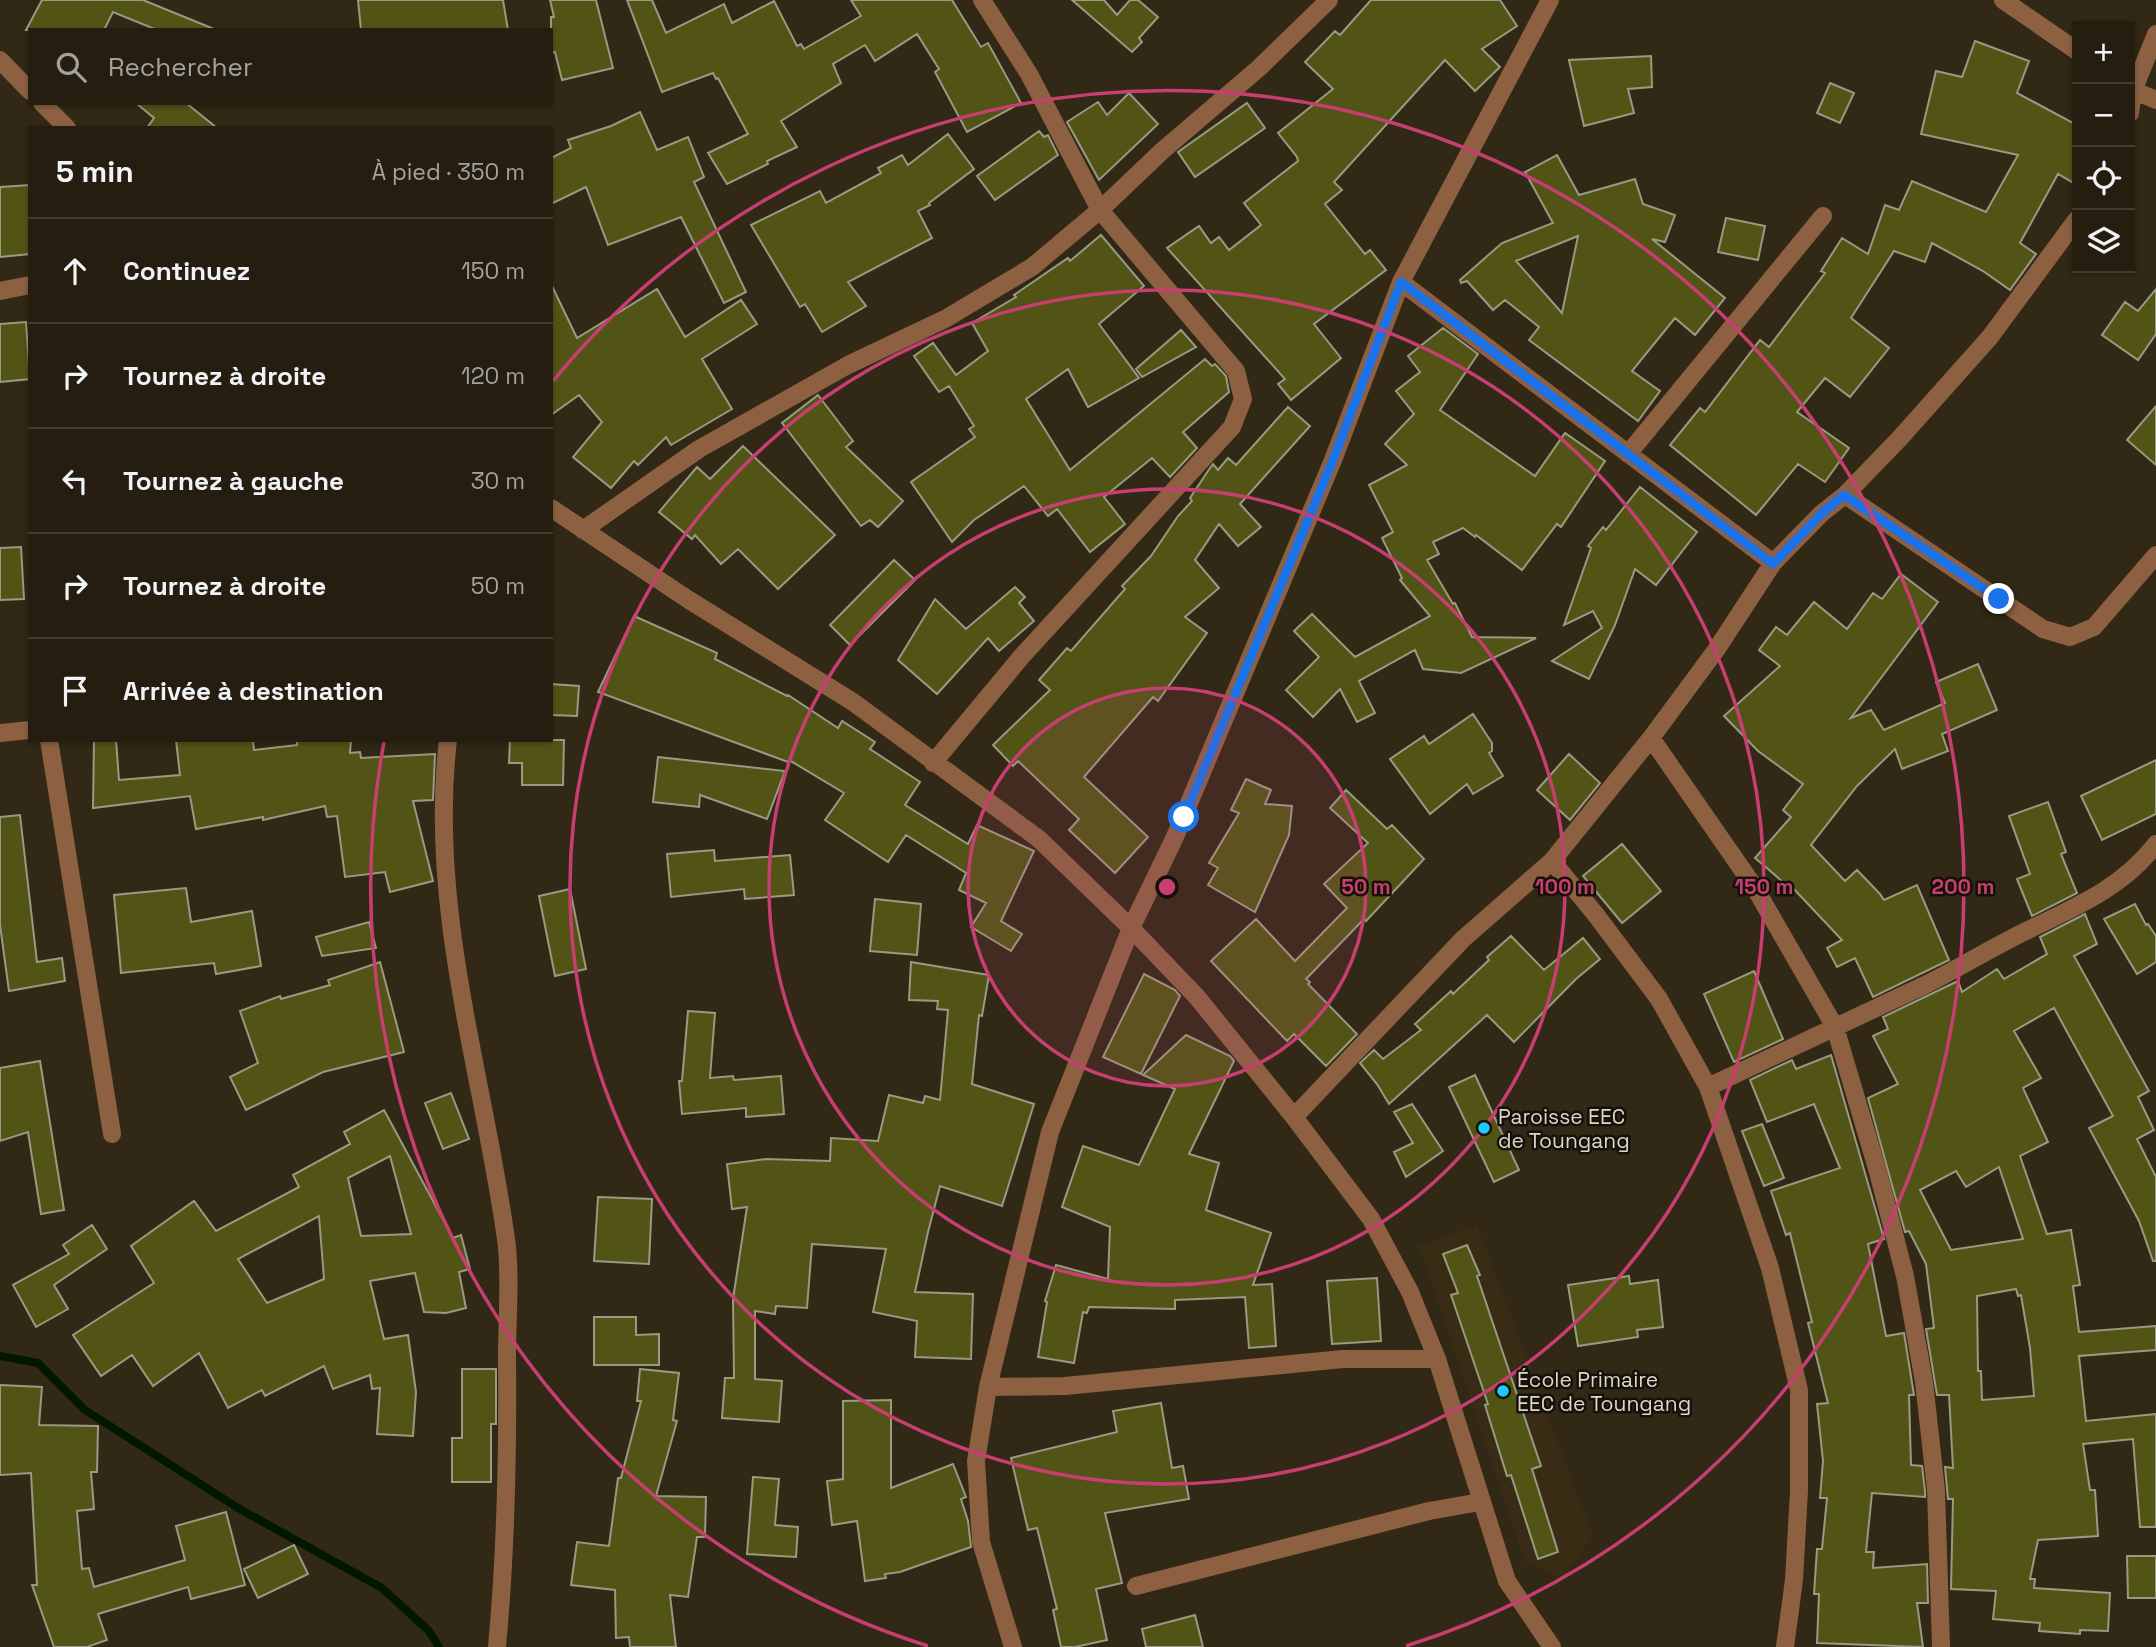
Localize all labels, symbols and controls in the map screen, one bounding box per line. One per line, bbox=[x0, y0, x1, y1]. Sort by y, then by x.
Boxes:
map controls bbox=[2072, 21, 2135, 273]
button: + bbox=[2072, 21, 2135, 84]
search box bbox=[28, 28, 553, 105]
icon: search bbox=[52, 48, 90, 86]
text: Rechercher bbox=[108, 50, 253, 84]
button: − bbox=[2072, 84, 2135, 147]
button: locate bbox=[2072, 147, 2135, 210]
text: 5 min bbox=[56, 152, 134, 191]
text: À pied · 350 m bbox=[372, 157, 525, 187]
button: layers bbox=[2072, 210, 2135, 273]
icon: ahead bbox=[56, 252, 94, 290]
text: Continuez bbox=[123, 254, 250, 288]
text: 150 m bbox=[461, 256, 525, 286]
icon: right bbox=[56, 357, 94, 395]
text: Tournez à droite bbox=[123, 359, 326, 393]
text: 120 m bbox=[461, 361, 525, 391]
icon: left bbox=[56, 462, 94, 500]
text: Tournez à gauche bbox=[123, 464, 344, 498]
text: 30 m bbox=[471, 466, 525, 496]
icon: right bbox=[56, 567, 94, 605]
text: Tournez à droite bbox=[123, 569, 326, 603]
text: 50 m bbox=[471, 571, 525, 601]
route end bbox=[1983, 583, 2014, 614]
icon: arrive bbox=[56, 672, 94, 710]
text: Arrivée à destination bbox=[123, 674, 384, 708]
route start bbox=[1168, 801, 1199, 832]
text: 50 m bbox=[1341, 873, 1391, 900]
text: 100 m bbox=[1535, 873, 1595, 900]
text: 150 m bbox=[1735, 873, 1793, 900]
text: 200 m bbox=[1932, 873, 1994, 900]
centre of rings bbox=[1155, 875, 1179, 899]
place label: Paroisse EEC de Toungang bbox=[1498, 1103, 1630, 1154]
marker: Paroisse EEC de Toungang bbox=[1476, 1120, 1492, 1136]
place label: École Primaire EEC de Toungang bbox=[1517, 1366, 1691, 1417]
marker: École Primaire EEC de Toungang bbox=[1495, 1383, 1511, 1399]

